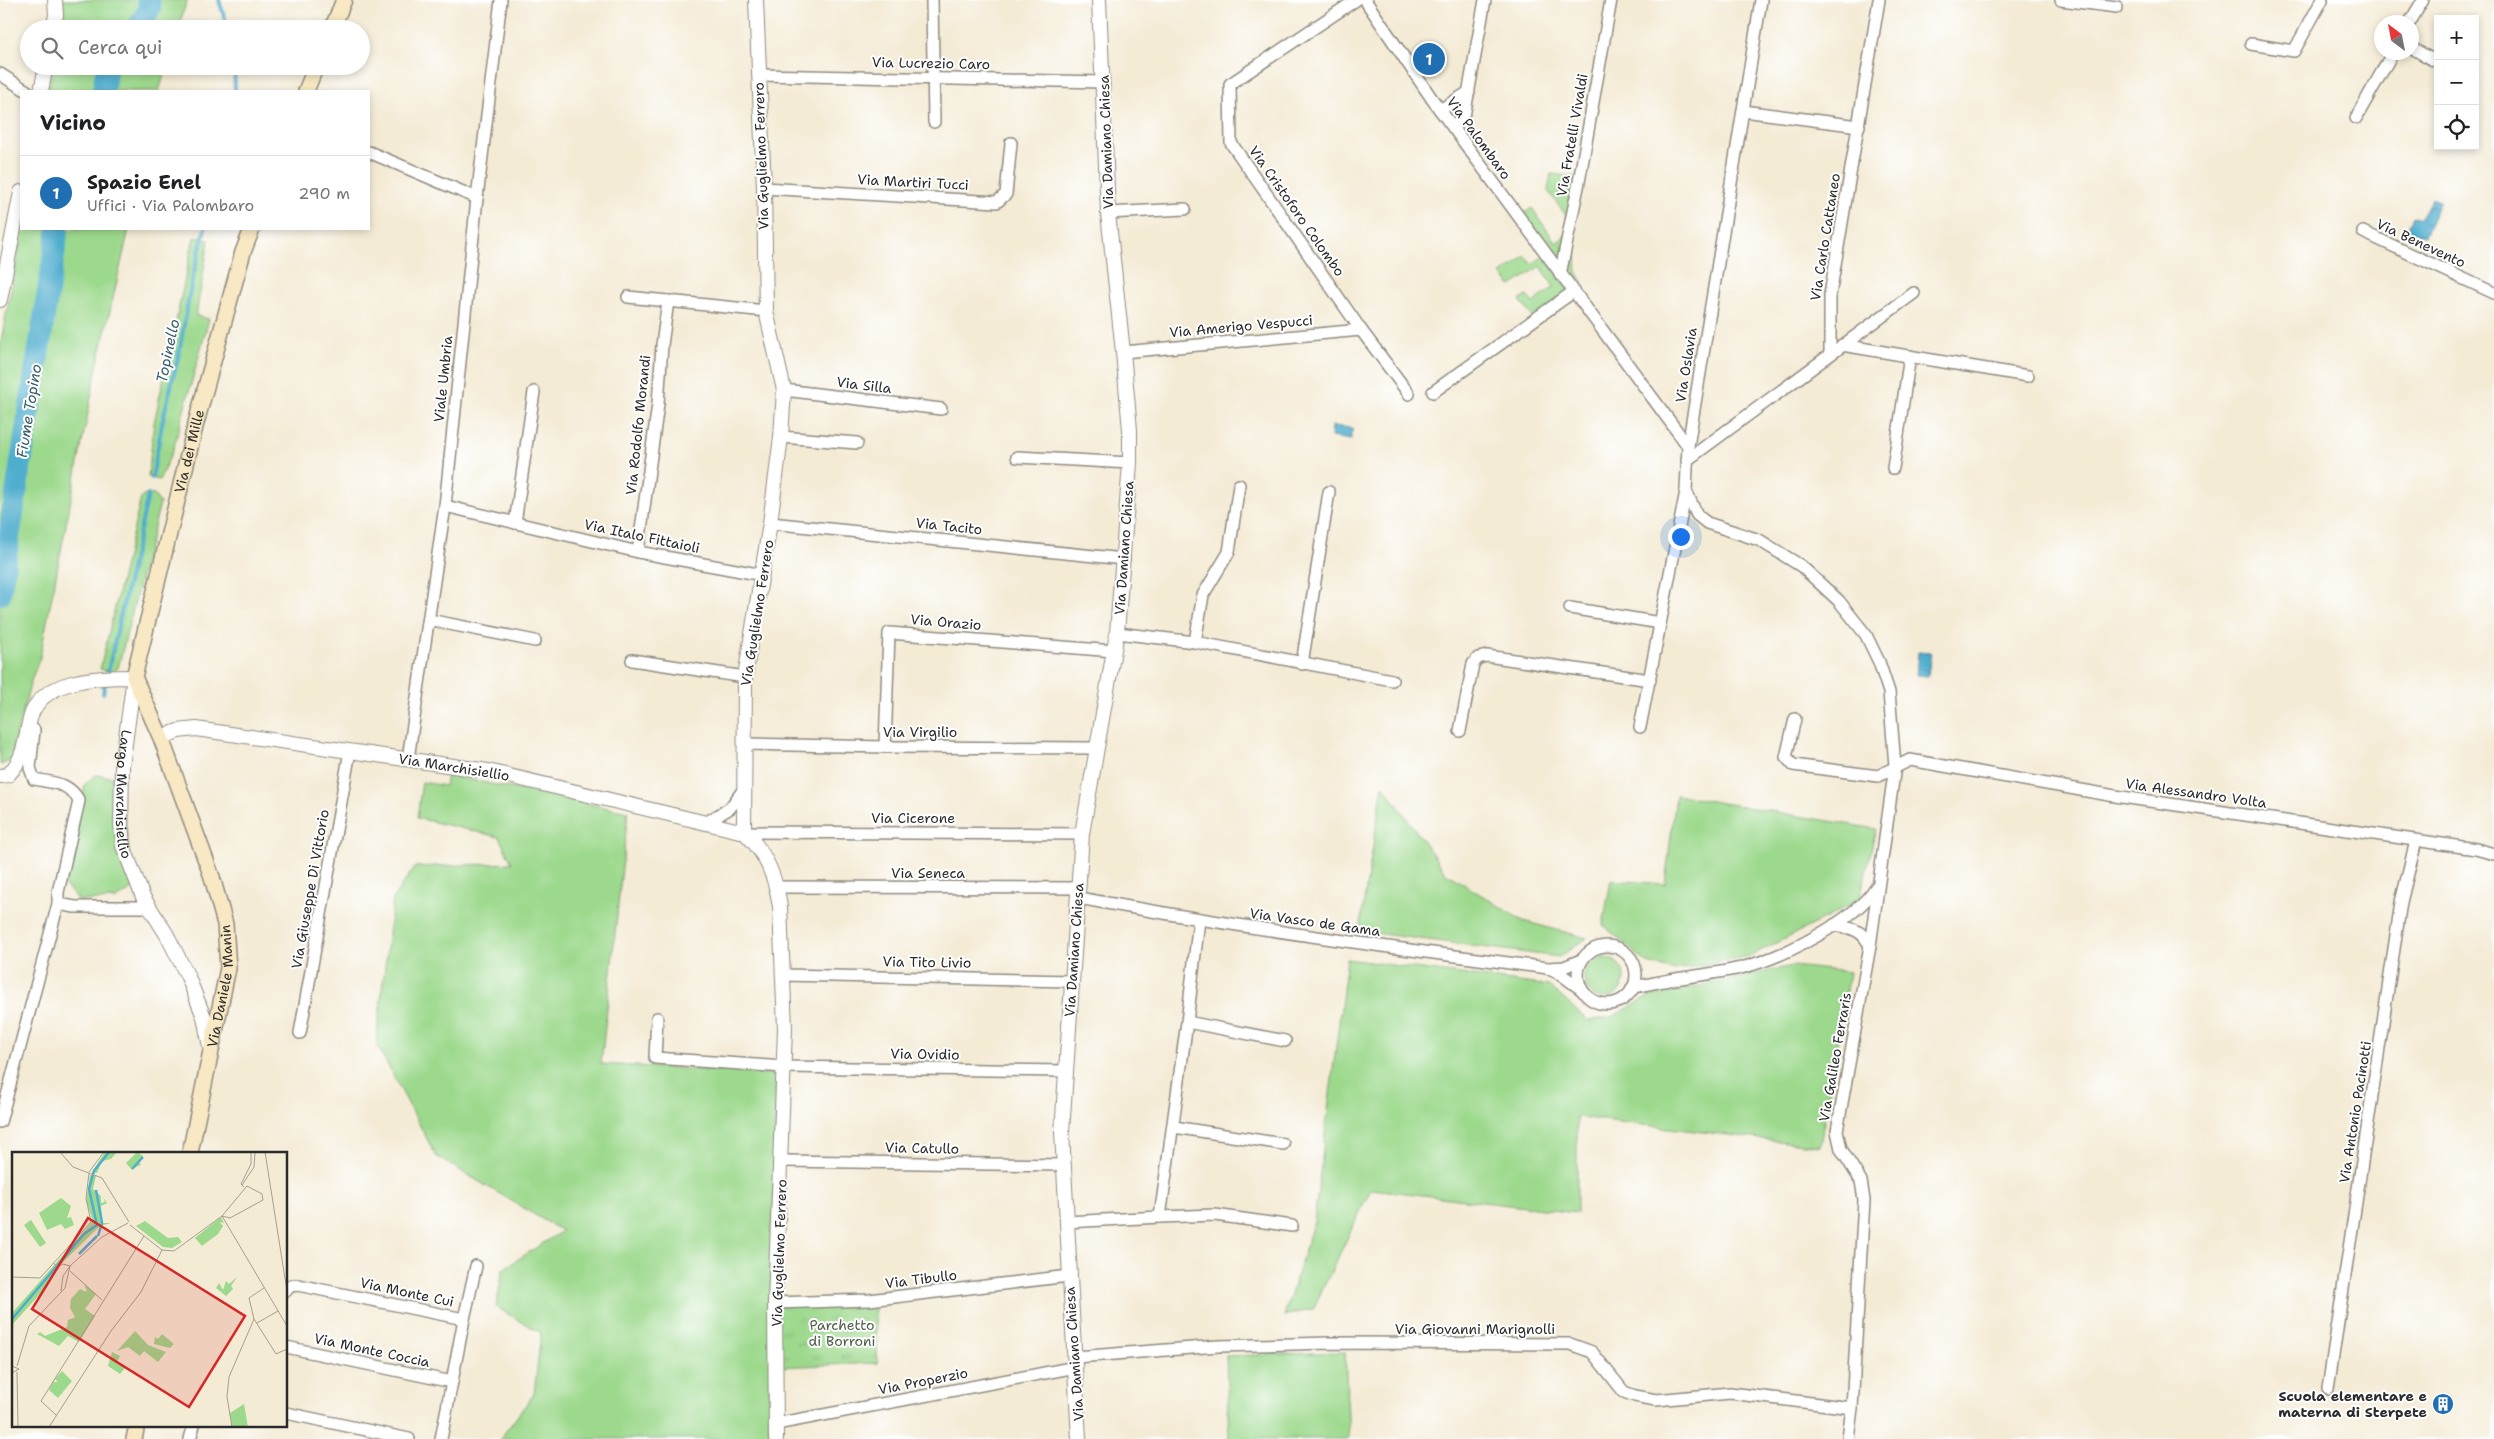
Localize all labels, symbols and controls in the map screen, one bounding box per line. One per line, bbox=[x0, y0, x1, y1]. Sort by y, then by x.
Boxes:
north arrow bbox=[2374, 15, 2419, 60]
map controls bbox=[2434, 15, 2479, 150]
button: + bbox=[2434, 15, 2479, 60]
search box bbox=[20, 20, 370, 75]
icon: search bbox=[38, 34, 66, 62]
text: Cerca qui bbox=[78, 35, 162, 60]
pin: 1 bbox=[1413, 40, 1445, 78]
street label: Via Lucrezio Caro bbox=[872, 53, 990, 73]
button: − bbox=[2434, 60, 2479, 105]
street label: Via Fratelli Vivaldi bbox=[1552, 72, 1592, 198]
street label: Via Damiano Chiesa bbox=[1095, 74, 1117, 209]
street label: Via Guglielmo Ferrero bbox=[749, 82, 773, 230]
street label: Via Palombaro bbox=[1443, 93, 1515, 183]
button: locate bbox=[2434, 105, 2479, 150]
text: Vicino bbox=[40, 109, 106, 137]
street label: Via Cristoforo Colombo bbox=[1245, 142, 1349, 280]
text: Spazio Enel bbox=[87, 170, 201, 195]
street label: Via Martiri Tucci bbox=[857, 170, 969, 194]
street label: Via Carlo Cattaneo bbox=[1806, 172, 1844, 302]
text: 1 bbox=[52, 183, 60, 204]
text: 290 m bbox=[298, 183, 350, 204]
text: Uffici · Via Palombaro bbox=[87, 195, 254, 216]
street label: Via Benevento bbox=[2373, 214, 2469, 272]
street label: Via Amerigo Vespucci bbox=[1168, 311, 1314, 341]
water label: Topinello bbox=[151, 317, 185, 385]
street label: Via Oslavia bbox=[1671, 326, 1701, 404]
street label: Viale Umbria bbox=[430, 335, 457, 423]
street label: Via Rodolfo Morandi bbox=[622, 354, 654, 496]
water label: Fiume Topino bbox=[12, 363, 46, 459]
street label: Via Silla bbox=[835, 373, 893, 397]
street label: Via dei Mille bbox=[170, 407, 208, 495]
street label: Via Damiano Chiesa bbox=[1110, 480, 1138, 616]
street label: Via Tacito bbox=[915, 514, 983, 538]
street label: Via Italo Fittaioli bbox=[582, 515, 702, 557]
your location bbox=[1668, 524, 1694, 550]
street label: Via Guglielmo Ferrero bbox=[737, 539, 777, 687]
street label: Via Orazio bbox=[910, 610, 982, 634]
street label: Via Virgilio bbox=[883, 723, 957, 741]
street label: Largo Marchisiellio bbox=[112, 729, 136, 861]
street label: Via Marchisiellio bbox=[397, 749, 511, 785]
street label: Via Alessandro Volta bbox=[2124, 774, 2268, 812]
street label: Via Giuseppe Di Vittorio bbox=[287, 808, 333, 970]
street label: Via Cicerone bbox=[871, 809, 955, 827]
street label: Via Seneca bbox=[891, 864, 965, 882]
street label: Via Damiano Chiesa bbox=[1060, 882, 1088, 1018]
street label: Via Vasco de Gama bbox=[1248, 904, 1382, 940]
street label: Via Daniele Manin bbox=[203, 924, 237, 1049]
street label: Via Tito Livio bbox=[883, 952, 971, 972]
street label: Via Galileo Ferraris bbox=[1815, 991, 1855, 1123]
street label: Via Antonio Pacinotti bbox=[2335, 1040, 2375, 1184]
street label: Via Ovidio bbox=[890, 1044, 960, 1064]
street label: Via Catullo bbox=[885, 1138, 959, 1158]
inset map bbox=[12, 1152, 288, 1426]
street label: Via Guglielmo Ferrero bbox=[767, 1179, 791, 1327]
street label: Via Tibullo bbox=[884, 1266, 958, 1292]
street label: Via Monte Cui bbox=[358, 1273, 456, 1311]
street label: Via Damiano Chiesa bbox=[1060, 1286, 1088, 1422]
park label: Parchetto di Borroni bbox=[808, 1316, 876, 1350]
street label: Via Giovanni Marignolli bbox=[1395, 1320, 1555, 1338]
street label: Via Monte Coccia bbox=[312, 1329, 432, 1371]
street label: Via Properzio bbox=[877, 1363, 969, 1399]
place label: Scuola elementare e materna di Sterpete bbox=[2278, 1387, 2427, 1421]
building icon: Scuola elementare e materna di Sterpete bbox=[2431, 1392, 2455, 1416]

